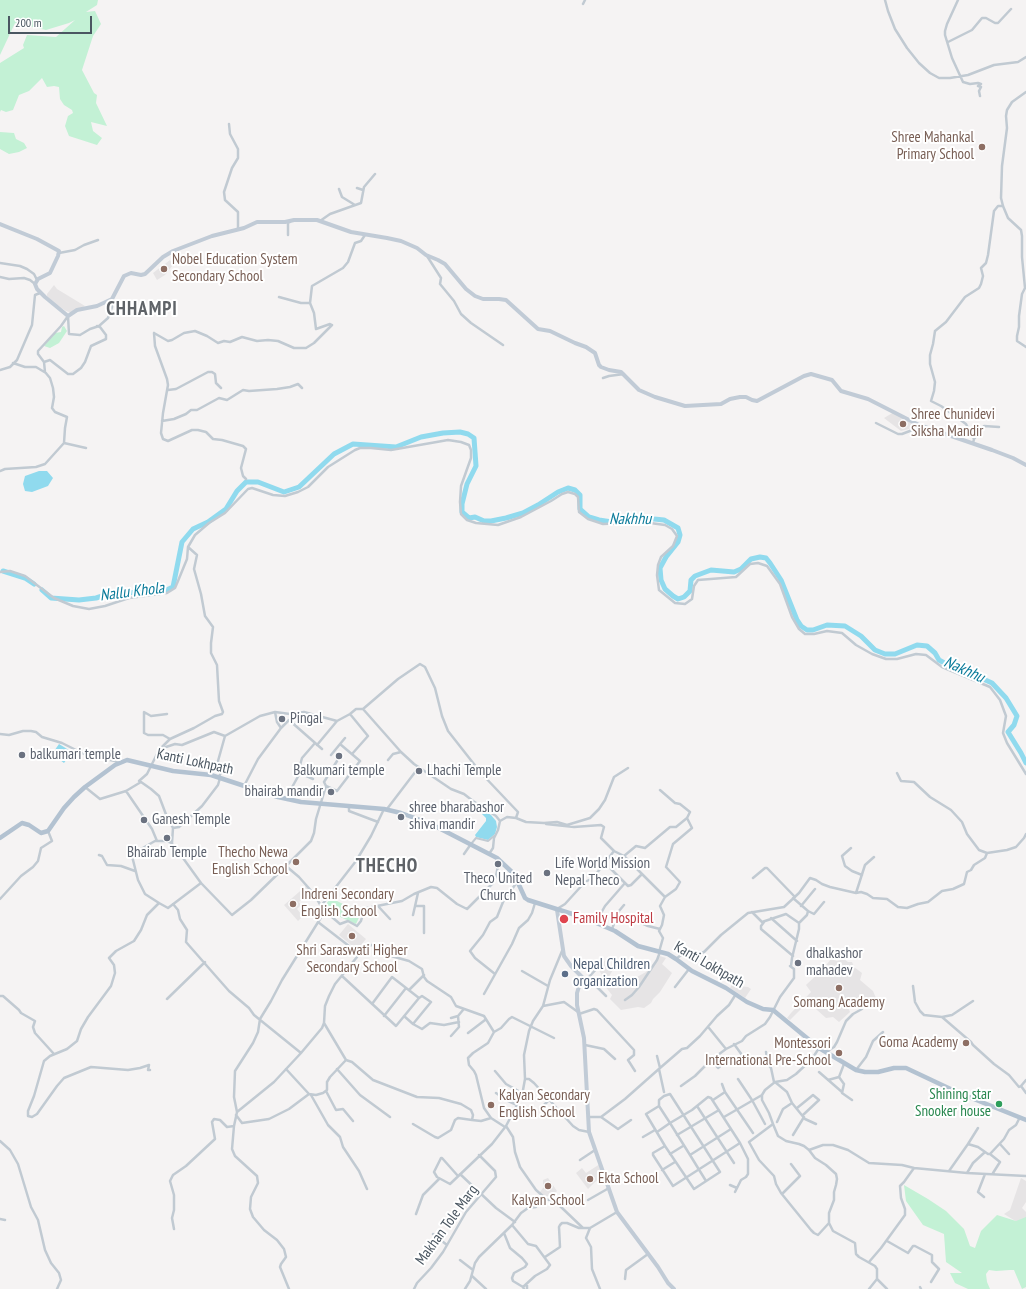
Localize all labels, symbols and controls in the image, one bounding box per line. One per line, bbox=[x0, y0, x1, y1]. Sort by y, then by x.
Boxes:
scale bar bbox=[10, 8, 94, 34]
text: 200 m bbox=[15, 15, 42, 30]
place label: Shree Mahankal Primary School bbox=[891, 129, 974, 164]
marker: Shree Mahankal Primary School bbox=[977, 142, 987, 152]
place label: Nobel Education System Secondary School bbox=[172, 251, 297, 286]
marker: Nobel Education System Secondary School bbox=[159, 264, 169, 274]
district label: CHHAMPI bbox=[106, 299, 178, 321]
place label: Shree Chunidevi Siksha Mandir bbox=[911, 406, 995, 441]
marker: Shree Chunidevi Siksha Mandir bbox=[898, 419, 908, 429]
water label: Nakhhu bbox=[609, 509, 651, 529]
water label: Nallu Khola bbox=[99, 579, 165, 605]
water label: Nakhhu bbox=[941, 653, 987, 687]
place label: Pingal bbox=[290, 710, 323, 728]
marker: Pingal bbox=[277, 714, 287, 724]
street label: Kanti Lokhpath bbox=[155, 745, 235, 779]
place label: balkumari temple bbox=[30, 746, 121, 764]
marker: balkumari temple bbox=[17, 750, 27, 760]
marker: Balkumari temple bbox=[334, 751, 344, 761]
place label: Balkumari temple bbox=[293, 762, 385, 780]
place label: Lhachi Temple bbox=[427, 762, 502, 780]
marker: Lhachi Temple bbox=[414, 766, 424, 776]
place label: bhairab mandir bbox=[245, 783, 323, 801]
marker: bhairab mandir bbox=[326, 787, 336, 797]
place label: shree bharabashor shiva mandir bbox=[409, 799, 504, 834]
place label: Ganesh Temple bbox=[152, 811, 230, 829]
marker: shree bharabashor shiva mandir bbox=[396, 812, 406, 822]
marker: Ganesh Temple bbox=[139, 815, 149, 825]
marker: Bhairab Temple bbox=[162, 833, 172, 843]
place label: Bhairab Temple bbox=[127, 844, 207, 862]
place label: Thecho Newa English School bbox=[212, 844, 288, 879]
place label: Life World Mission Nepal Theco bbox=[555, 855, 650, 890]
district label: THECHO bbox=[356, 856, 418, 878]
marker: Thecho Newa English School bbox=[291, 857, 301, 867]
marker: Theco United Church bbox=[493, 859, 503, 869]
marker: Life World Mission Nepal Theco bbox=[542, 868, 552, 878]
place label: Theco United Church bbox=[464, 870, 532, 905]
place label: Indreni Secondary English School bbox=[301, 886, 394, 921]
marker: Indreni Secondary English School bbox=[288, 899, 298, 909]
place label: Family Hospital bbox=[573, 910, 654, 928]
marker: Family Hospital bbox=[558, 913, 570, 925]
marker: Shri Saraswati Higher Secondary School bbox=[347, 931, 357, 941]
street label: Kanti Lokhpath bbox=[671, 938, 747, 992]
place label: Shri Saraswati Higher Secondary School bbox=[296, 942, 408, 977]
place label: dhalkashor mahadev bbox=[806, 945, 863, 980]
place label: Nepal Children organization bbox=[573, 956, 650, 991]
marker: dhalkashor mahadev bbox=[793, 958, 803, 968]
marker: Nepal Children organization bbox=[560, 969, 570, 979]
marker: Somang Academy bbox=[834, 983, 844, 993]
place label: Somang Academy bbox=[793, 994, 885, 1012]
place label: Goma Academy bbox=[879, 1034, 958, 1052]
place label: Montessori International Pre-School bbox=[705, 1035, 831, 1070]
marker: Goma Academy bbox=[961, 1038, 971, 1048]
marker: Montessori International Pre-School bbox=[834, 1048, 844, 1058]
place label: Shining star Snooker house bbox=[915, 1086, 991, 1121]
place label: Kalyan Secondary English School bbox=[499, 1087, 590, 1122]
marker: Shining star Snooker house bbox=[994, 1099, 1004, 1109]
marker: Kalyan Secondary English School bbox=[486, 1100, 496, 1110]
place label: Ekta School bbox=[598, 1170, 658, 1188]
marker: Ekta School bbox=[585, 1174, 595, 1184]
marker: Kalyan School bbox=[543, 1181, 553, 1191]
street label: Makhan Tole Marg bbox=[412, 1182, 482, 1268]
place label: Kalyan School bbox=[512, 1192, 584, 1210]

